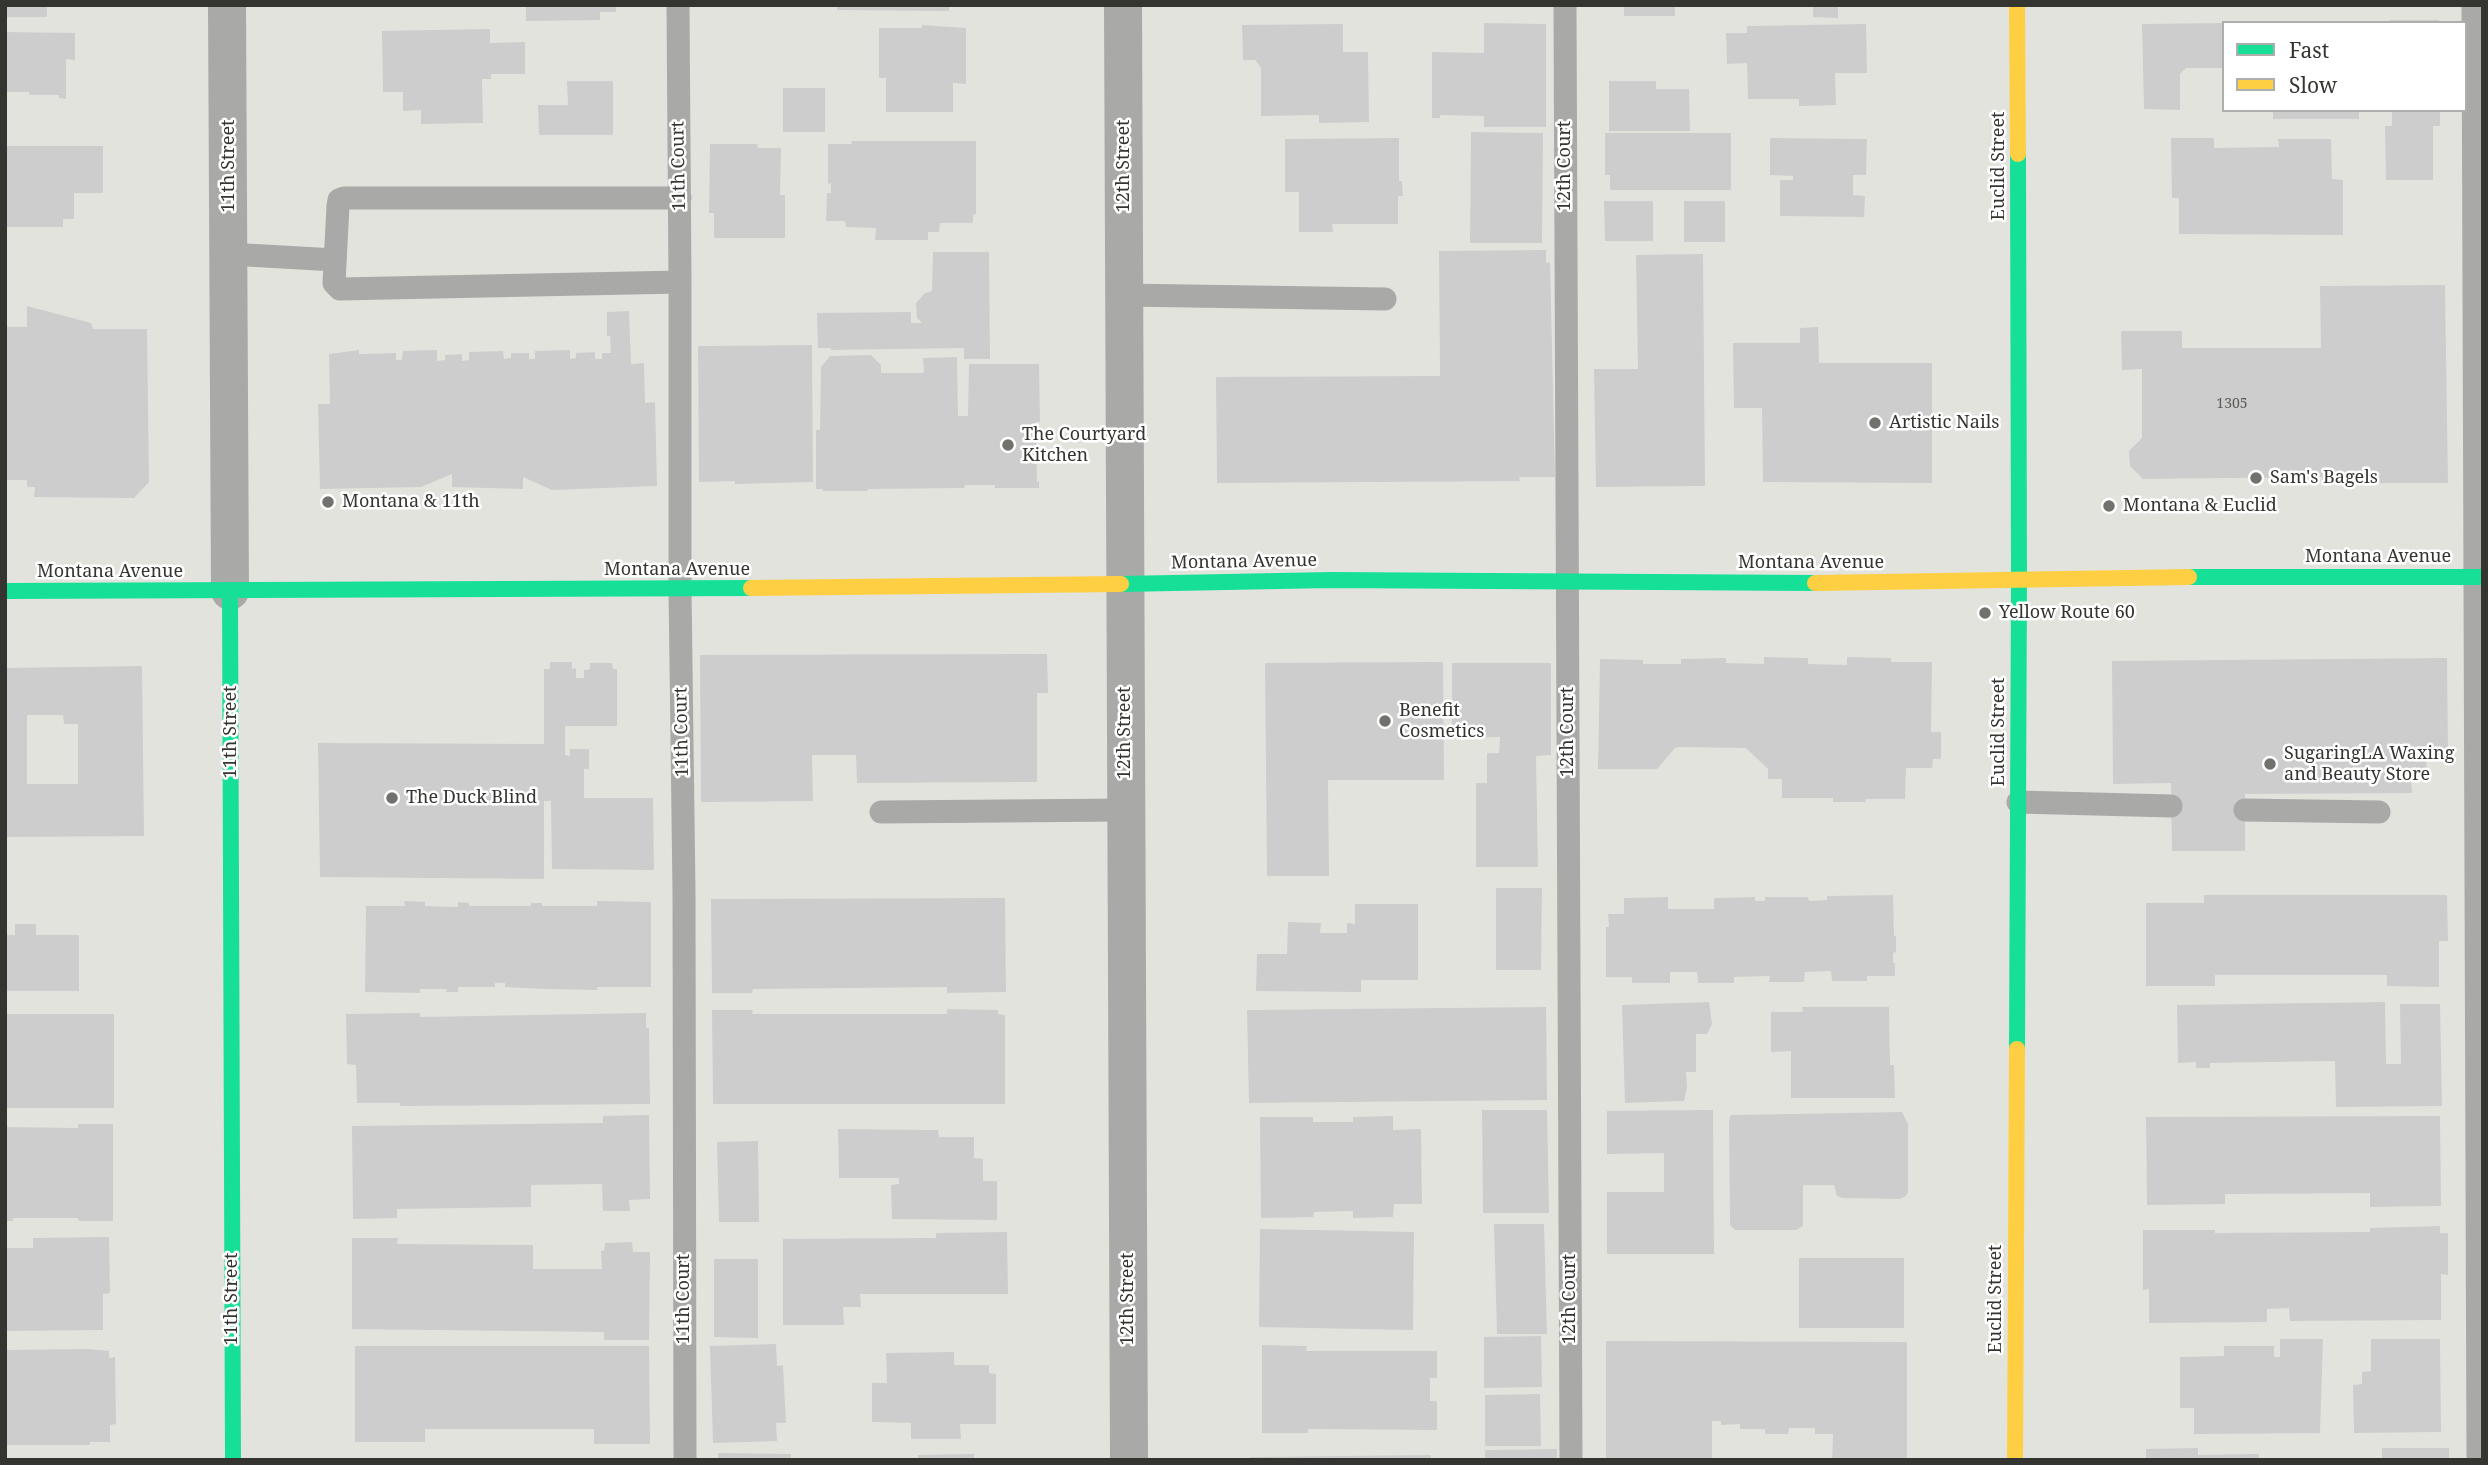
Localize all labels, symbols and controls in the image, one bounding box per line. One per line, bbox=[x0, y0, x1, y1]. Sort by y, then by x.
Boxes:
legend bbox=[2222, 21, 2467, 112]
text: Fast bbox=[2289, 36, 2329, 64]
text: Slow bbox=[2289, 71, 2337, 99]
street label: Euclid Street bbox=[1988, 112, 2010, 220]
street label: 11th Street bbox=[218, 120, 240, 212]
street label: 12th Street bbox=[1113, 120, 1135, 212]
street label: 11th Court bbox=[667, 121, 691, 211]
street label: 12th Court bbox=[1554, 121, 1576, 211]
house number: 1305 bbox=[2216, 396, 2248, 412]
place label: Artistic Nails bbox=[1889, 412, 1999, 434]
marker: Artistic Nails bbox=[1867, 415, 1883, 431]
place label: The Courtyard Kitchen bbox=[1022, 424, 1146, 466]
marker: The Courtyard Kitchen bbox=[1000, 437, 1016, 453]
place label: Sam's Bagels bbox=[2270, 467, 2378, 489]
marker: Sam's Bagels bbox=[2248, 470, 2264, 486]
place label: Montana & 11th bbox=[342, 491, 480, 513]
marker: Montana & 11th bbox=[320, 494, 336, 510]
place label: Montana & Euclid bbox=[2123, 495, 2277, 517]
marker: Montana & Euclid bbox=[2101, 498, 2117, 514]
street label: Montana Avenue bbox=[2305, 546, 2451, 568]
street label: Montana Avenue bbox=[1171, 550, 1317, 574]
street label: Montana Avenue bbox=[1738, 552, 1884, 574]
street label: Montana Avenue bbox=[604, 559, 750, 581]
street label: Montana Avenue bbox=[37, 561, 183, 583]
place label: Yellow Route 60 bbox=[1999, 602, 2135, 624]
marker: Yellow Route 60 bbox=[1977, 605, 1993, 621]
street label: Euclid Street bbox=[1988, 678, 2010, 786]
street label: 11th Street bbox=[220, 686, 242, 778]
street label: 11th Court bbox=[670, 687, 694, 777]
street label: 12th Street bbox=[1114, 687, 1136, 779]
street label: 12th Court bbox=[1557, 687, 1579, 777]
place label: Benefit Cosmetics bbox=[1399, 700, 1484, 742]
marker: Benefit Cosmetics bbox=[1377, 713, 1393, 729]
place label: SugaringLA Waxing and Beauty Store bbox=[2284, 743, 2454, 786]
marker: SugaringLA Waxing and Beauty Store bbox=[2262, 756, 2278, 772]
place label: The Duck Blind bbox=[406, 787, 537, 809]
marker: The Duck Blind bbox=[384, 790, 400, 806]
street label: Euclid Street bbox=[1985, 1245, 2007, 1353]
street label: 11th Street bbox=[221, 1253, 243, 1345]
street label: 12th Street bbox=[1117, 1253, 1139, 1345]
street label: 11th Court bbox=[673, 1254, 695, 1344]
street label: 12th Court bbox=[1559, 1254, 1581, 1344]

